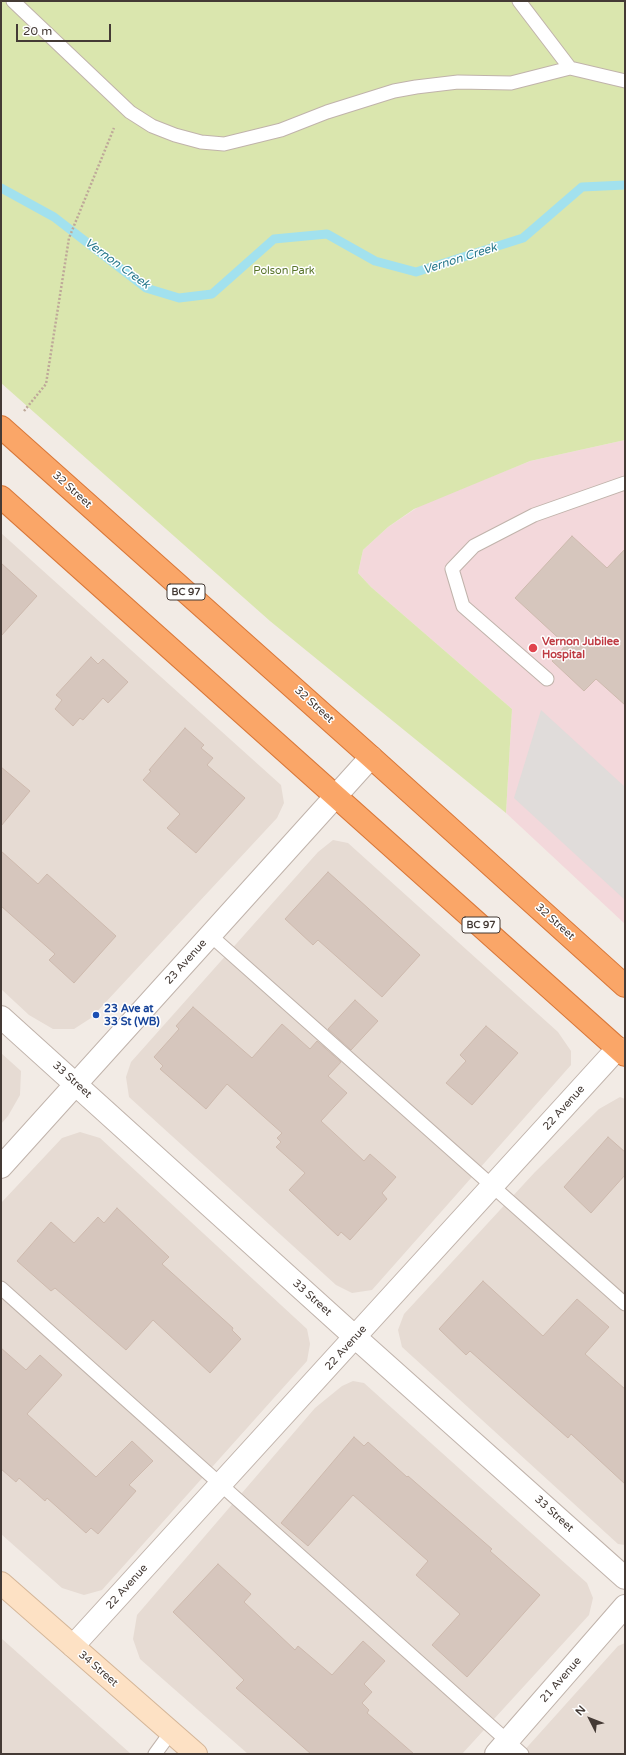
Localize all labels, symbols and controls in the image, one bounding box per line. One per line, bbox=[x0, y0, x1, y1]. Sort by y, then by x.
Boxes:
scale bar bbox=[18, 16, 113, 42]
text: 20 m bbox=[23, 24, 52, 38]
water label: Vernon Creek bbox=[82, 236, 152, 292]
water label: Vernon Creek bbox=[421, 240, 499, 278]
park label: Polson Park bbox=[253, 264, 315, 278]
street label: 32 Street bbox=[50, 469, 94, 511]
road number: BC 97 bbox=[167, 584, 205, 600]
place label: Vernon Jubilee Hospital bbox=[542, 635, 619, 661]
marker: Vernon Jubilee Hospital bbox=[527, 642, 539, 654]
street label: 32 Street bbox=[292, 684, 336, 726]
street label: 32 Street bbox=[533, 901, 577, 943]
road number: BC 97 bbox=[462, 917, 500, 933]
street label: 23 Avenue bbox=[162, 937, 210, 987]
place label: 23 Ave at 33 St (WB) bbox=[104, 1002, 160, 1028]
marker: 23 Ave at 33 St (WB) bbox=[91, 1010, 101, 1020]
street label: 33 Street bbox=[50, 1059, 94, 1101]
street label: 22 Avenue bbox=[540, 1083, 588, 1133]
street label: 33 Street bbox=[290, 1277, 334, 1319]
street label: 22 Avenue bbox=[322, 1323, 370, 1373]
street label: 33 Street bbox=[532, 1493, 576, 1535]
street label: 22 Avenue bbox=[103, 1562, 151, 1612]
street label: 34 Street bbox=[76, 1648, 120, 1690]
street label: 21 Avenue bbox=[538, 1655, 584, 1705]
north arrow bbox=[570, 1699, 610, 1739]
text: N bbox=[573, 1703, 588, 1718]

